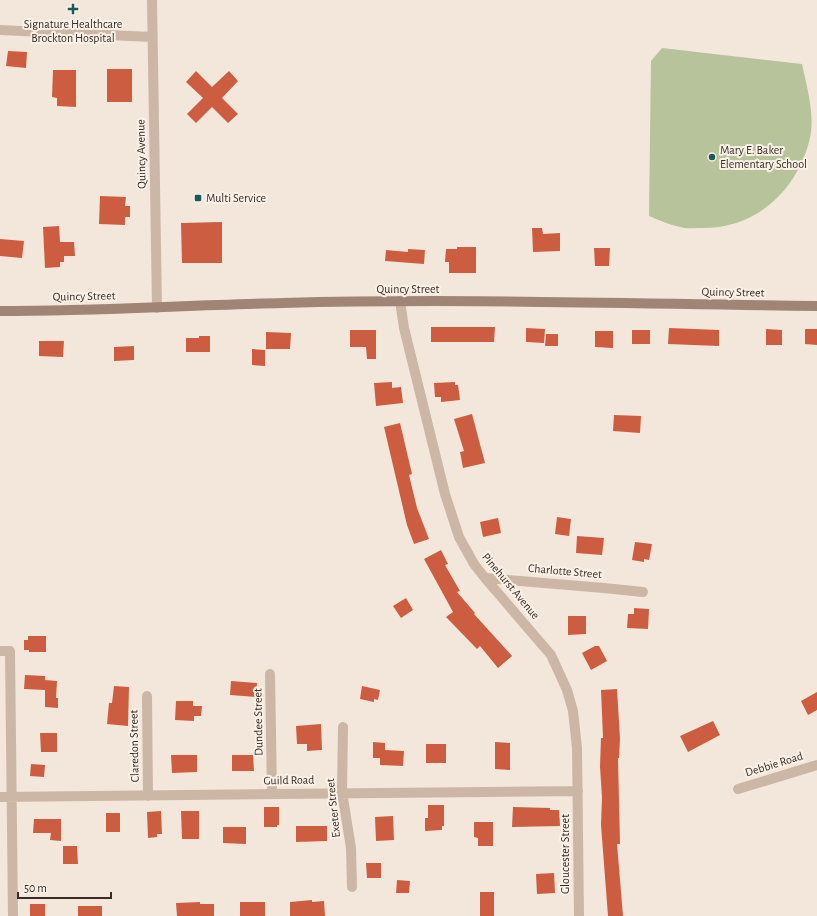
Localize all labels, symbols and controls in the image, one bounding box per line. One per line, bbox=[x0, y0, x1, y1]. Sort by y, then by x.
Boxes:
marker: Signature Healthcare Brockton Hospital bbox=[67, 3, 79, 15]
place label: Signature Healthcare Brockton Hospital bbox=[24, 18, 122, 44]
street label: Quincy Avenue bbox=[134, 119, 149, 189]
place label: Mary E. Baker Elementary School bbox=[720, 144, 807, 171]
marker: Mary E. Baker Elementary School bbox=[707, 152, 717, 162]
place label: Multi Service bbox=[206, 192, 266, 204]
marker: Multi Service bbox=[193, 193, 203, 203]
street label: Quincy Street bbox=[377, 283, 440, 296]
street label: Quincy Street bbox=[701, 285, 765, 300]
street label: Quincy Street bbox=[52, 289, 116, 304]
street label: Pinehurst Avenue bbox=[480, 551, 542, 621]
street label: Charlotte Street bbox=[528, 562, 602, 580]
street label: Dundee Street bbox=[251, 688, 265, 756]
street label: Claredon Street bbox=[127, 710, 141, 782]
street label: Debbie Road bbox=[744, 750, 804, 778]
street label: Guild Road bbox=[263, 774, 315, 786]
street label: Exeter Street bbox=[324, 778, 342, 838]
street label: Gloucester Street bbox=[559, 814, 571, 894]
scale bar bbox=[18, 874, 111, 900]
text: 50 m bbox=[24, 882, 47, 894]

